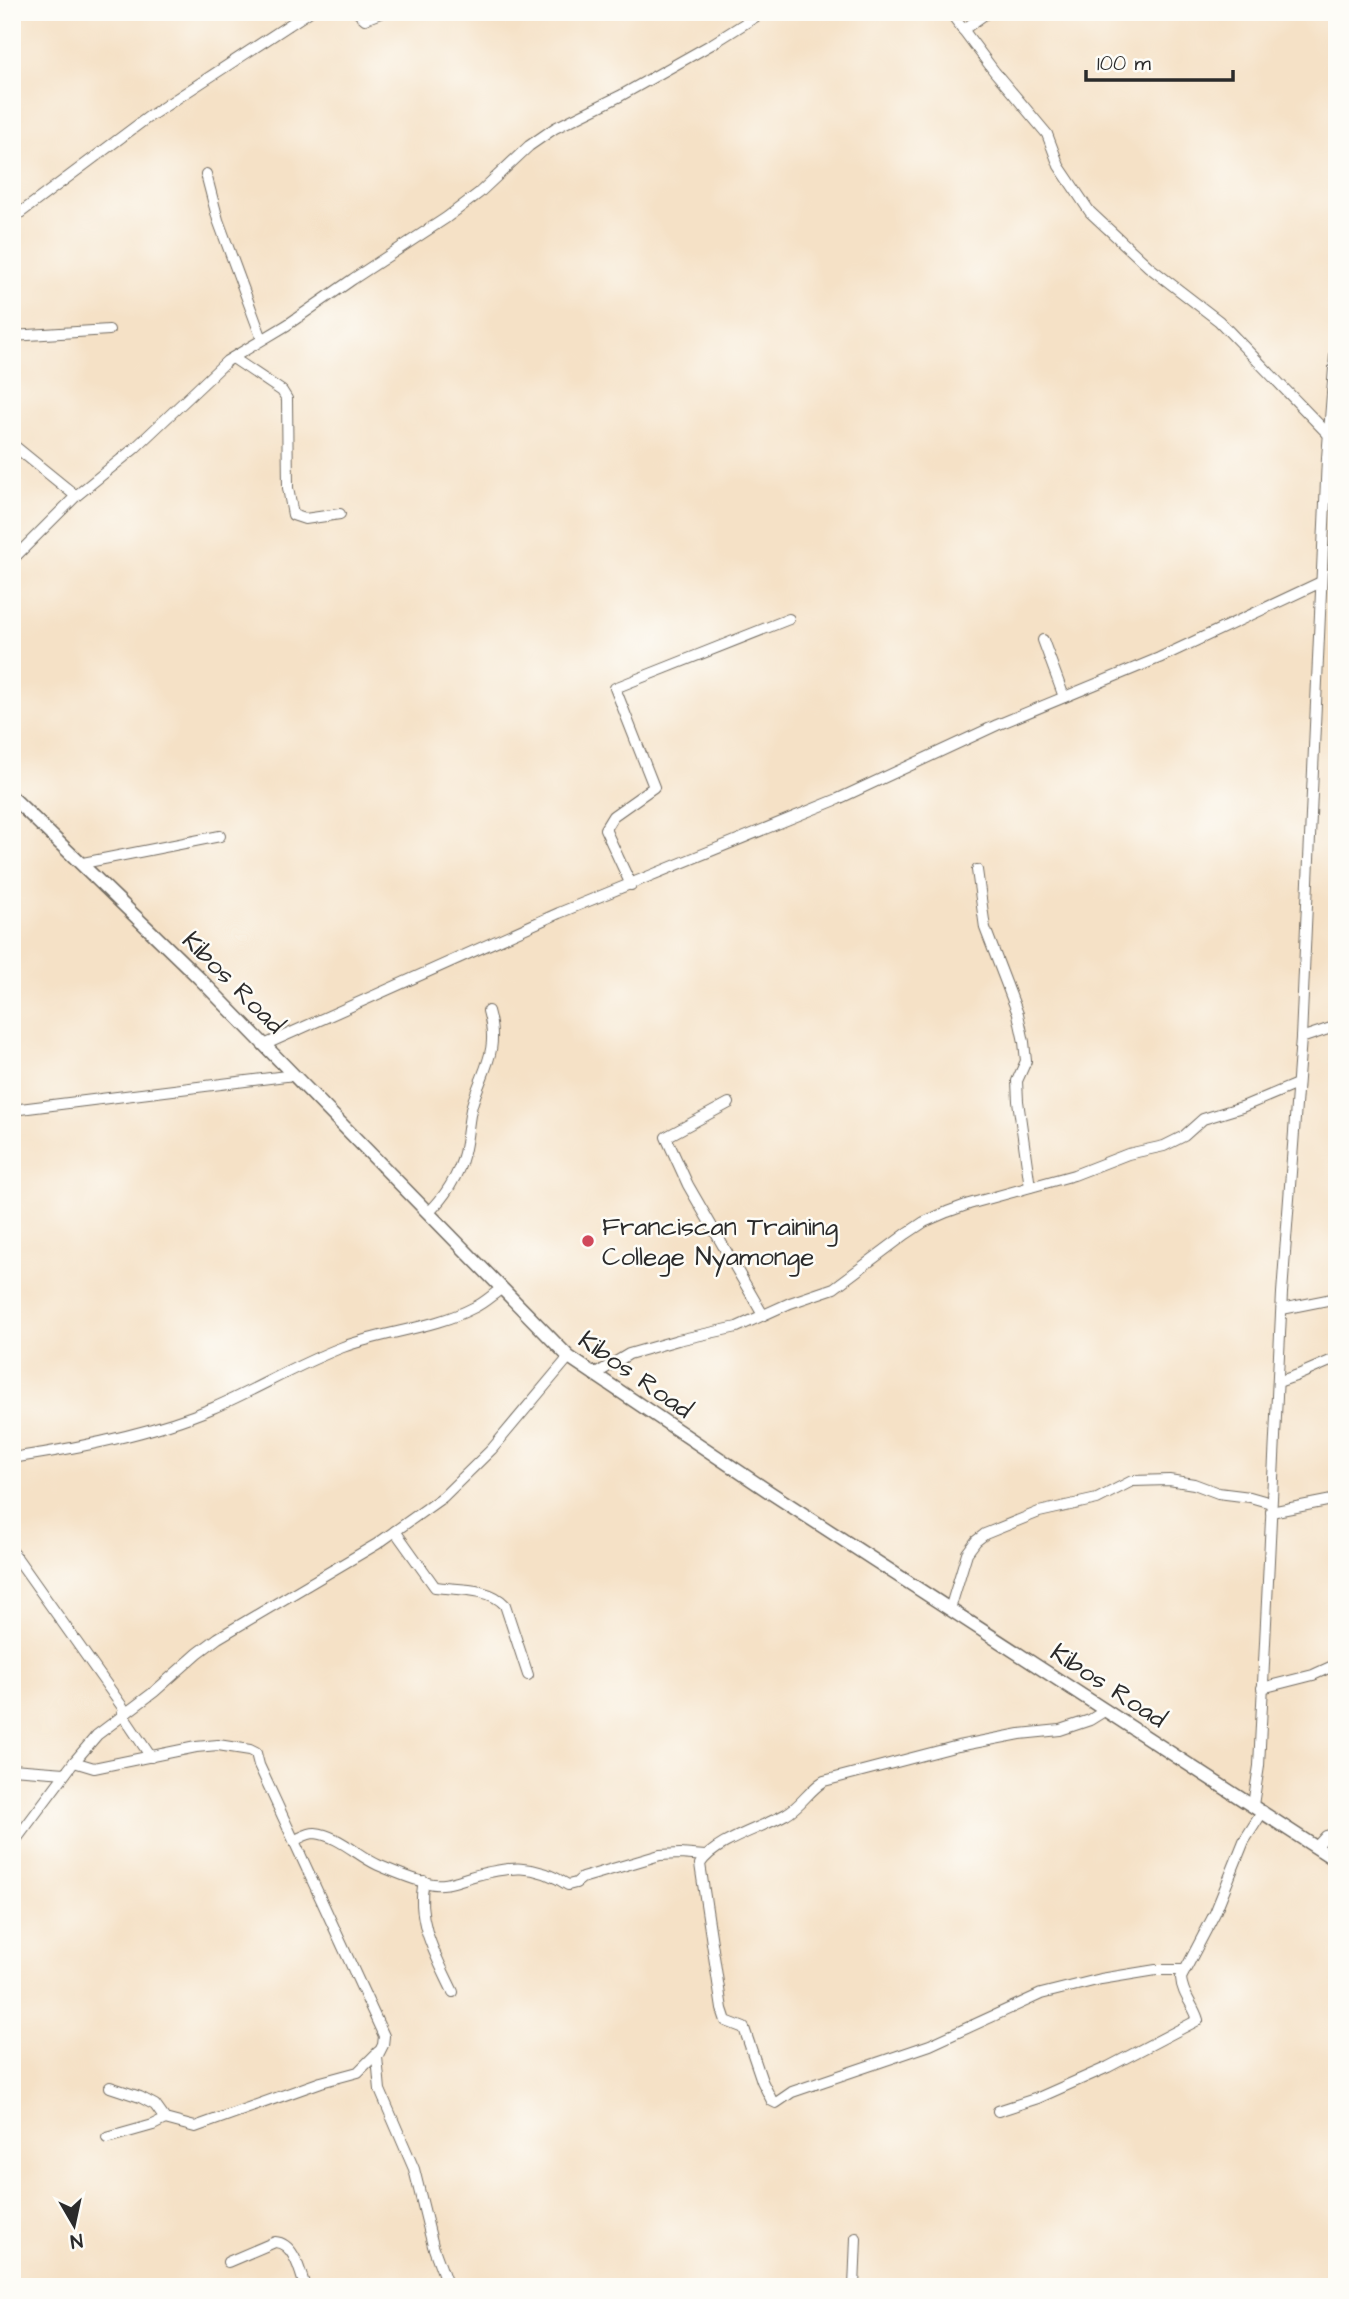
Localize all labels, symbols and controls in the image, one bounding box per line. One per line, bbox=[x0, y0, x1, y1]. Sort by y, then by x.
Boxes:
scale bar bbox=[1086, 38, 1234, 82]
text: 100 m bbox=[1097, 49, 1152, 78]
street label: Kibos Road bbox=[174, 923, 293, 1042]
place label: Franciscan Training College Nyamonge bbox=[602, 1209, 838, 1277]
marker: Franciscan Training College Nyamonge bbox=[580, 1233, 596, 1249]
street label: Kibos Road bbox=[571, 1322, 700, 1427]
street label: Kibos Road bbox=[1043, 1635, 1174, 1737]
north arrow bbox=[38, 2190, 108, 2260]
text: N bbox=[68, 2226, 84, 2255]

